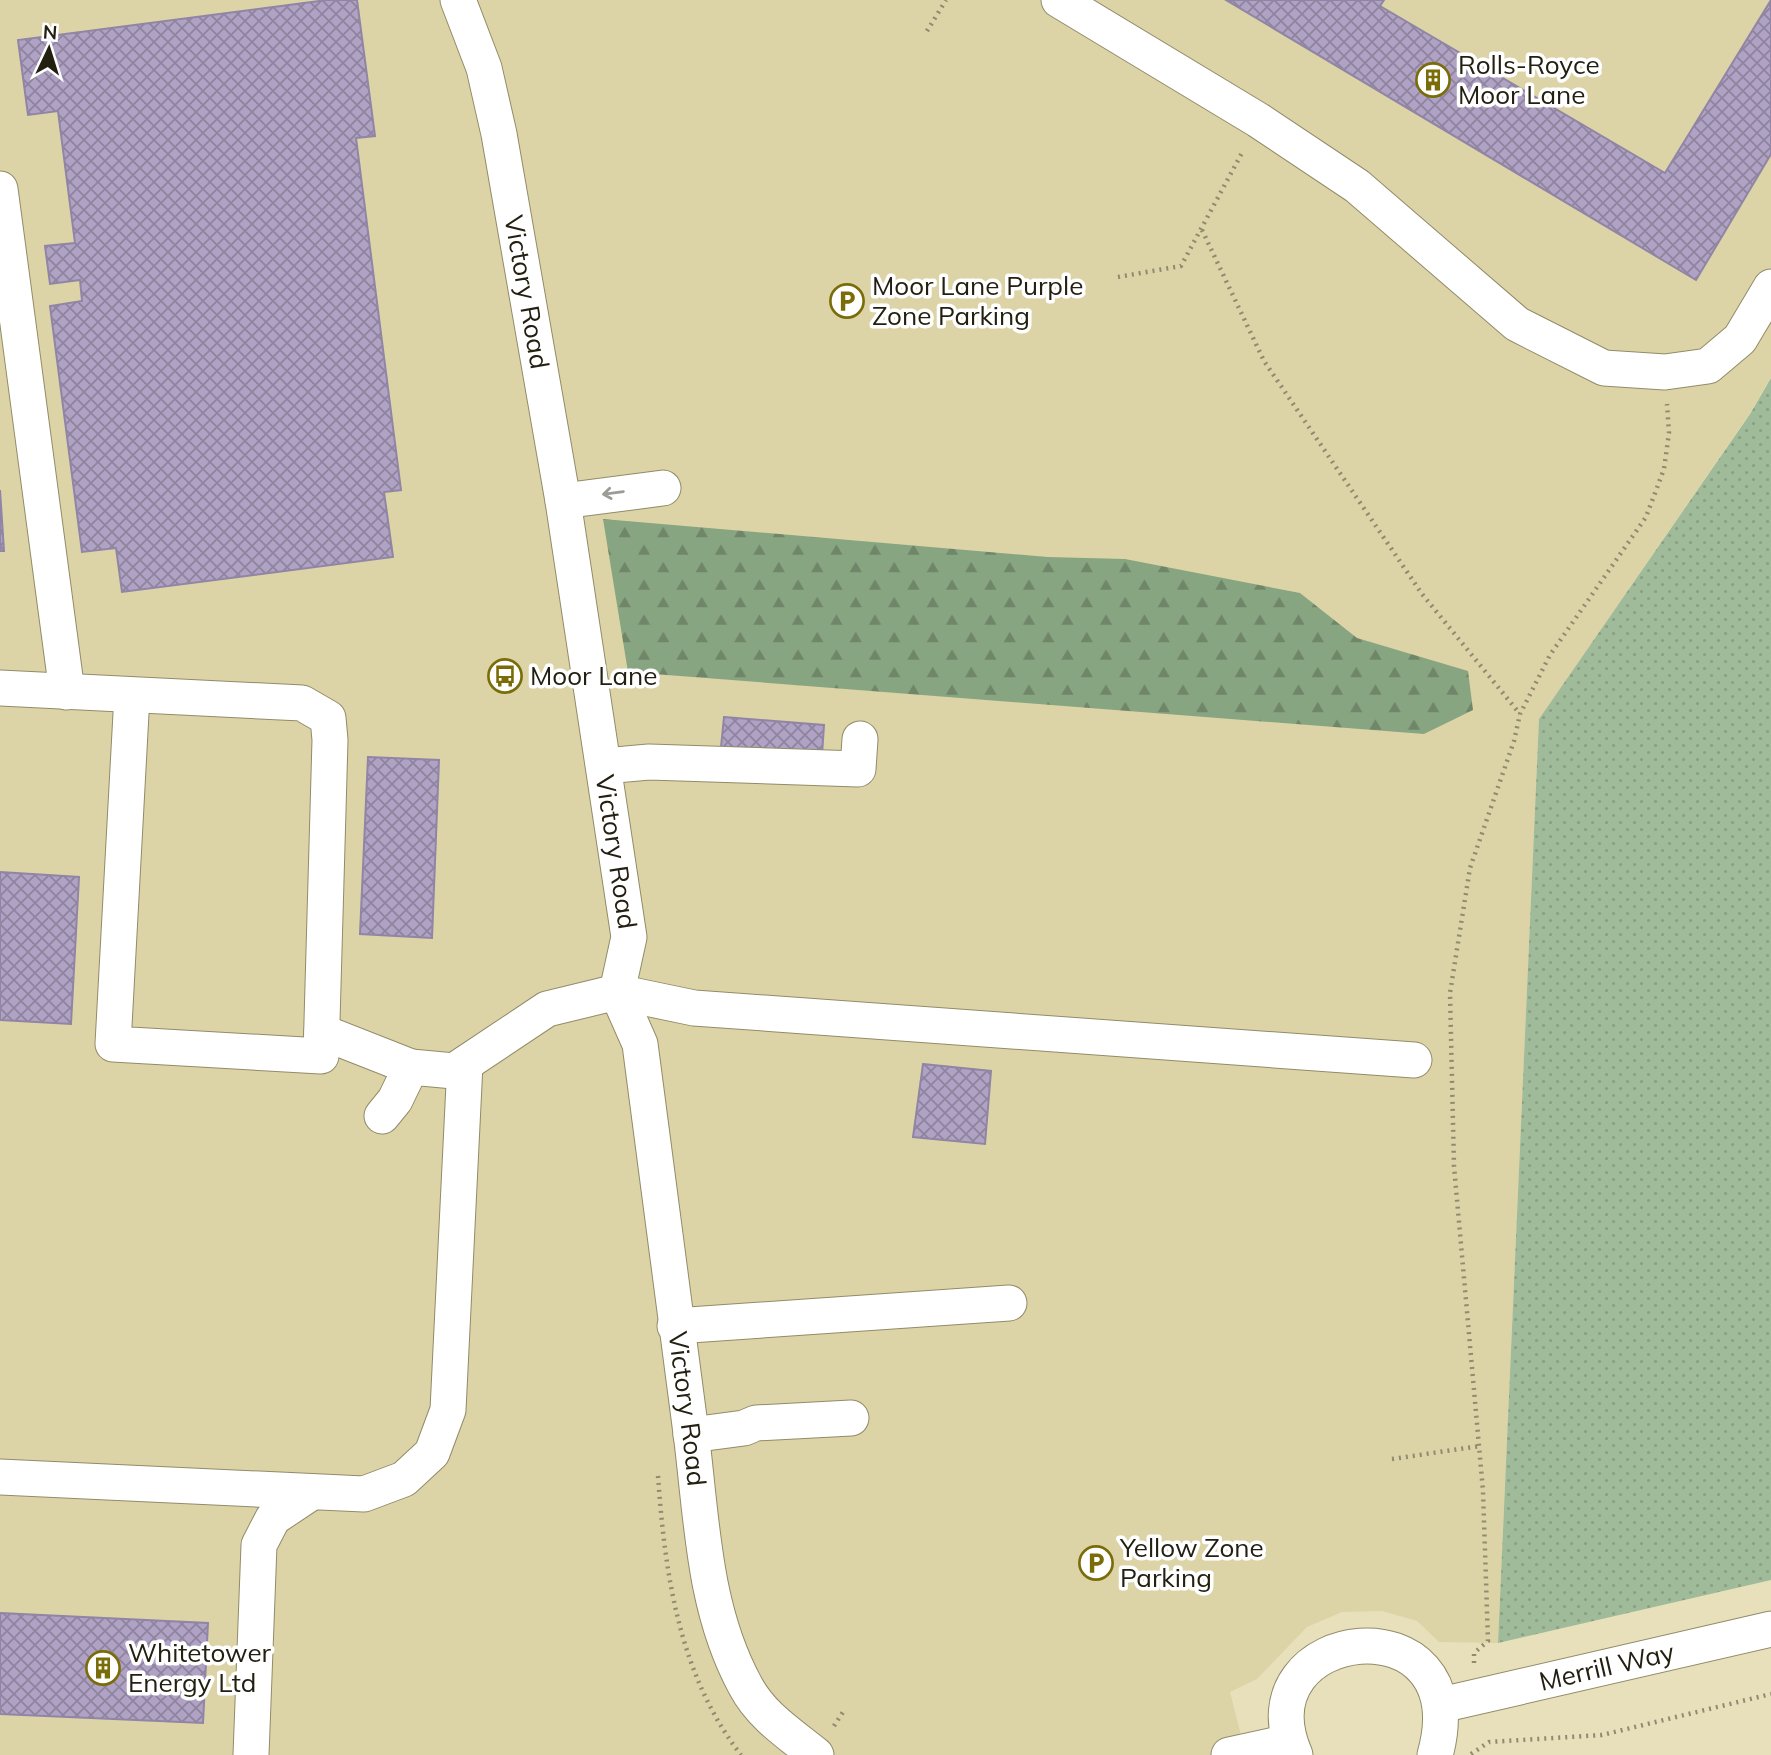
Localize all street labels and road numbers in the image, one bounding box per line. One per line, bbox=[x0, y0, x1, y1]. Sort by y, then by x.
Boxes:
street label: Victory Road bbox=[497, 213, 557, 372]
street label: Victory Road bbox=[589, 772, 645, 931]
street label: Victory Road bbox=[661, 1329, 714, 1488]
street label: Merrill Way bbox=[1536, 1635, 1677, 1698]

